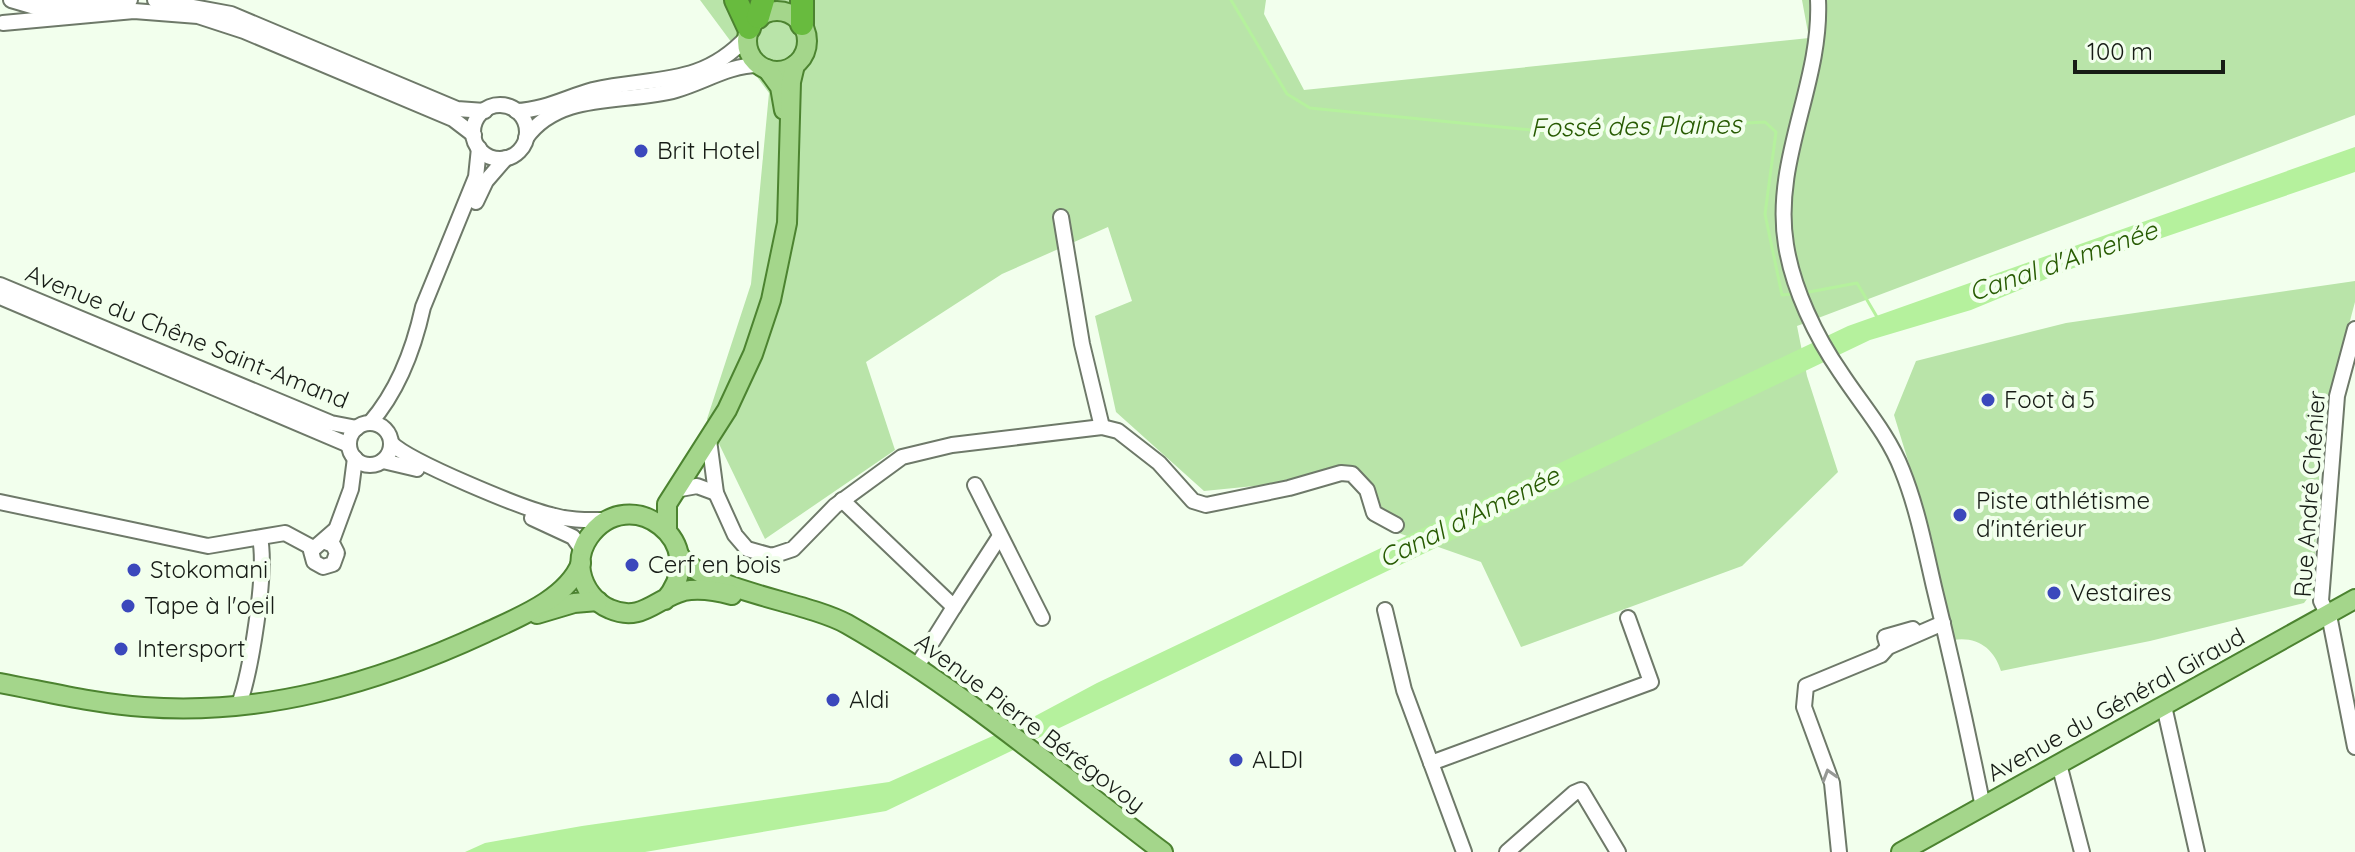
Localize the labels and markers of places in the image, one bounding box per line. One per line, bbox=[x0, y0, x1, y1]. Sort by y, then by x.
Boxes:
place label: Brit Hotel bbox=[657, 135, 761, 165]
marker: Brit Hotel bbox=[632, 142, 650, 160]
place label: Foot à 5 bbox=[2004, 384, 2095, 414]
marker: Foot à 5 bbox=[1979, 391, 1997, 409]
place label: Piste athlétisme d'intérieur bbox=[1976, 485, 2150, 543]
marker: Piste athlétisme d'intérieur bbox=[1951, 506, 1969, 524]
place label: Cerf en bois bbox=[648, 549, 781, 579]
place label: Stokomani bbox=[150, 554, 268, 584]
marker: Cerf en bois bbox=[623, 556, 641, 574]
marker: Stokomani bbox=[125, 561, 143, 579]
place label: Vestaires bbox=[2070, 577, 2172, 607]
marker: Vestaires bbox=[2045, 584, 2063, 602]
place label: Tape à l'oeil bbox=[144, 590, 275, 620]
marker: Tape à l'oeil bbox=[119, 597, 137, 615]
place label: Intersport bbox=[137, 633, 245, 663]
marker: Intersport bbox=[112, 640, 130, 658]
place label: Aldi bbox=[849, 684, 890, 714]
marker: Aldi bbox=[824, 691, 842, 709]
place label: ALDI bbox=[1252, 744, 1304, 774]
marker: ALDI bbox=[1227, 751, 1245, 769]

